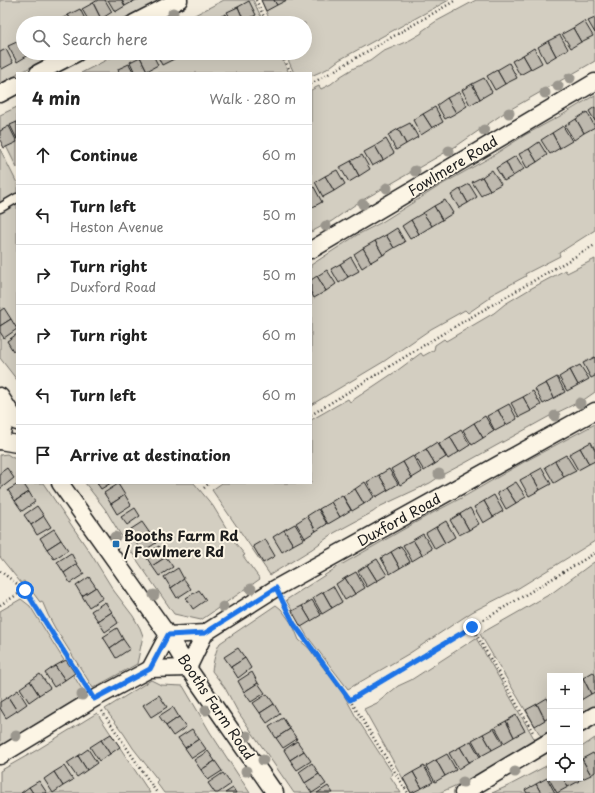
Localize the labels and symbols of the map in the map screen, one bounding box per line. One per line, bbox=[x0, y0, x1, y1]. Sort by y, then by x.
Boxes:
street label: Fowlmere Road bbox=[404, 130, 502, 201]
street label: Duxford Road bbox=[353, 488, 444, 551]
place label: Booths Farm Rd / Fowlmere Rd bbox=[123, 525, 239, 562]
marker: Booths Farm Rd / Fowlmere Rd bbox=[111, 539, 121, 549]
route start bbox=[16, 581, 34, 599]
route end bbox=[463, 618, 481, 636]
street label: Booths Farm Road bbox=[173, 649, 260, 764]

